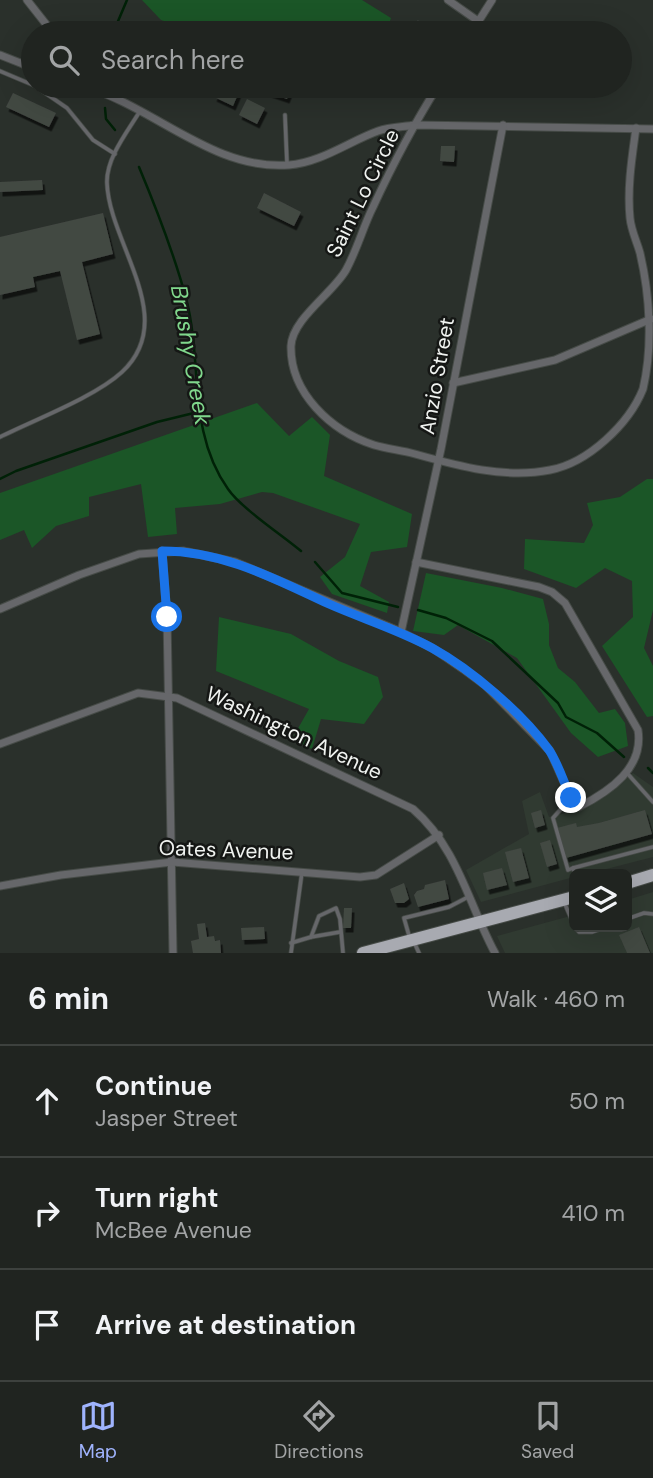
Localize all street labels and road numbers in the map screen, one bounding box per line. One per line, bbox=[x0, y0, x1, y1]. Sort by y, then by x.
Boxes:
street label: Saint Lo Circle bbox=[320, 124, 406, 262]
street label: Anzio Street bbox=[413, 315, 461, 437]
street label: Washington Avenue bbox=[201, 680, 387, 786]
street label: Oates Avenue bbox=[158, 834, 294, 866]

